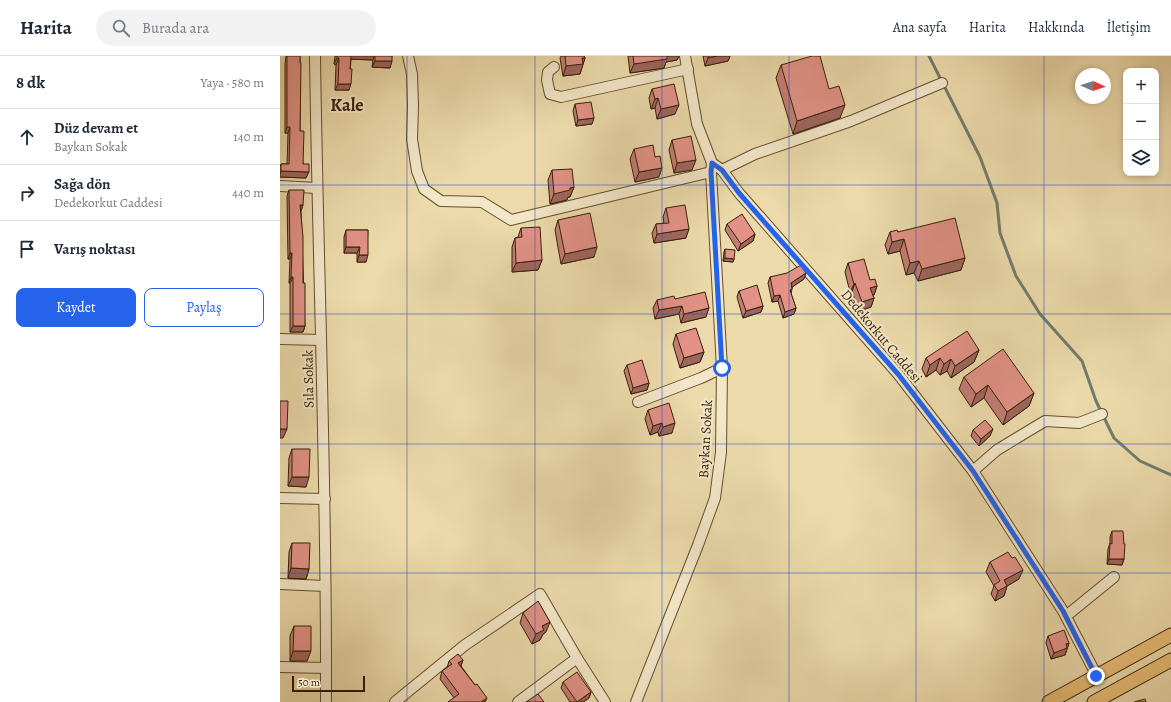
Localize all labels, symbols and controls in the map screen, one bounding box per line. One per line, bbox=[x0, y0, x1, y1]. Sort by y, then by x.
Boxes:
search box bbox=[96, 10, 376, 46]
text: Harita bbox=[20, 15, 72, 41]
icon: search bbox=[110, 17, 132, 39]
text: Burada ara bbox=[142, 18, 209, 38]
text: Ana sayfa bbox=[893, 18, 947, 37]
text: Harita bbox=[969, 18, 1006, 37]
text: Hakkında bbox=[1028, 18, 1084, 37]
text: İletişim bbox=[1106, 18, 1151, 37]
north arrow bbox=[1075, 68, 1111, 104]
map controls bbox=[1123, 68, 1159, 176]
button: + bbox=[1123, 68, 1159, 104]
text: 8 dk bbox=[16, 71, 45, 94]
text: Yaya · 580 m bbox=[200, 74, 264, 91]
district label: Kale bbox=[330, 93, 364, 117]
button: − bbox=[1123, 104, 1159, 140]
text: Düz devam et bbox=[54, 118, 138, 138]
icon: ahead bbox=[16, 126, 38, 148]
text: 140 m bbox=[233, 128, 264, 145]
text: Baykan Sokak bbox=[54, 138, 127, 155]
button: layers bbox=[1123, 140, 1159, 176]
text: Sağa dön bbox=[54, 174, 110, 194]
icon: right bbox=[16, 182, 38, 204]
text: 440 m bbox=[232, 184, 264, 201]
text: Dedekorkut Caddesi bbox=[54, 194, 163, 211]
icon: arrive bbox=[16, 238, 38, 260]
text: Varış noktası bbox=[54, 239, 135, 259]
street label: Dedekorkut Caddesi bbox=[837, 285, 927, 387]
button: Kaydet bbox=[16, 288, 136, 327]
button: Paylaş bbox=[144, 288, 264, 327]
street label: Sıla Sokak bbox=[298, 350, 319, 408]
route start bbox=[713, 359, 731, 377]
street label: Baykan Sokak bbox=[694, 399, 717, 479]
route end bbox=[1087, 667, 1105, 685]
scale bar bbox=[292, 674, 365, 693]
text: 50 m bbox=[298, 675, 320, 690]

